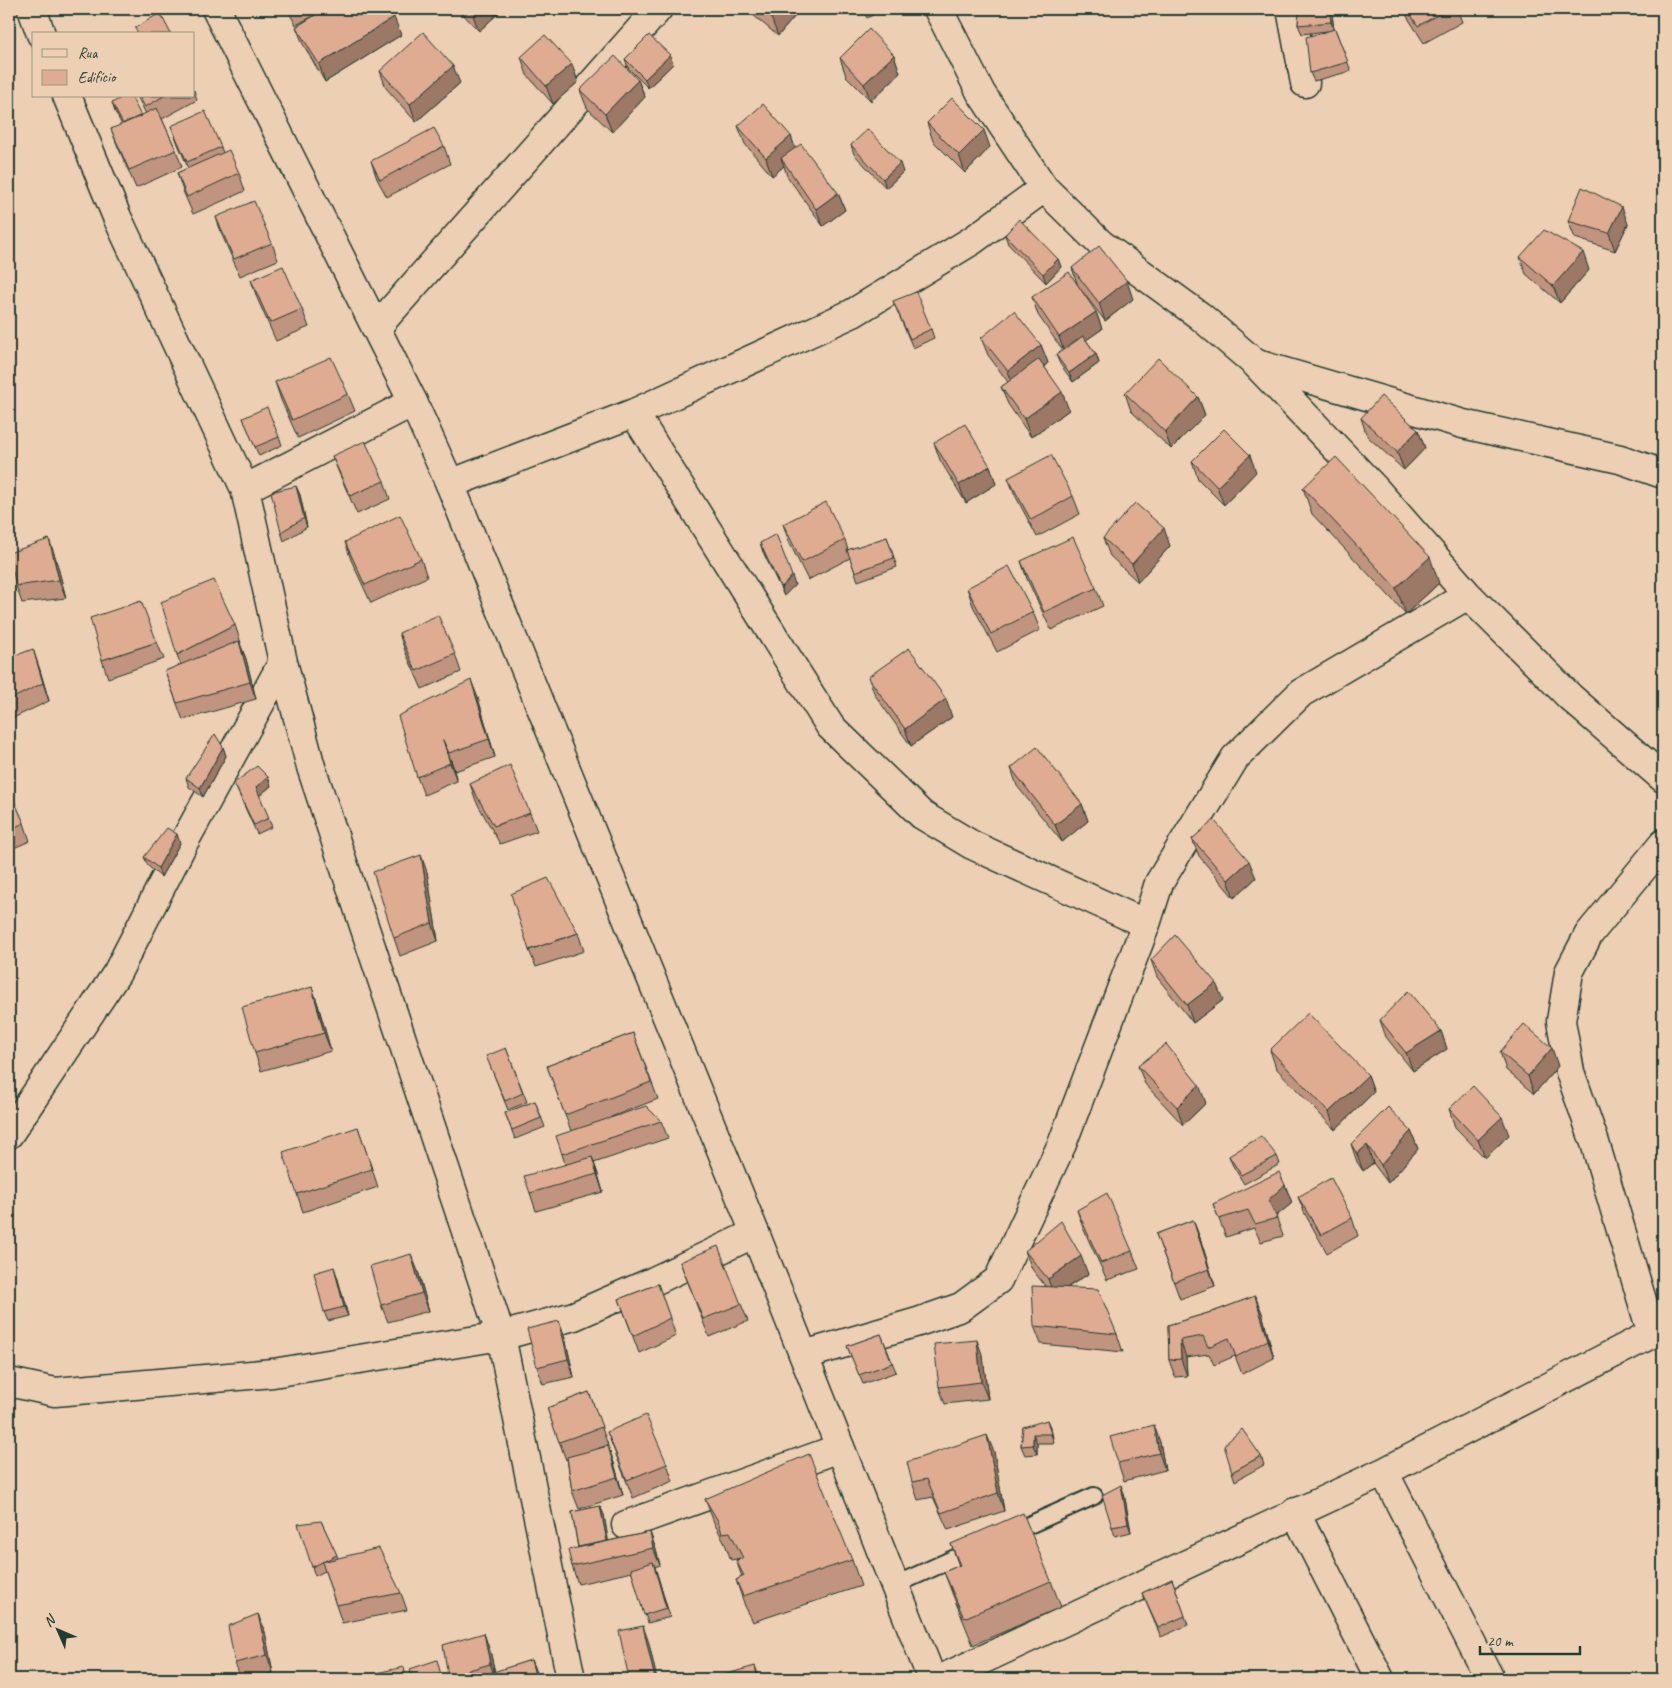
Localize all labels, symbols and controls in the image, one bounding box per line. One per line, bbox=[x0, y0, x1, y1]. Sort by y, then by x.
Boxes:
legend bbox=[32, 32, 195, 98]
text: Rua bbox=[78, 44, 98, 63]
text: Edifício bbox=[78, 68, 117, 87]
north arrow bbox=[32, 1606, 82, 1656]
text: N bbox=[40, 1610, 60, 1630]
scale bar bbox=[1480, 1623, 1580, 1655]
text: 20 m bbox=[1487, 1632, 1514, 1651]

